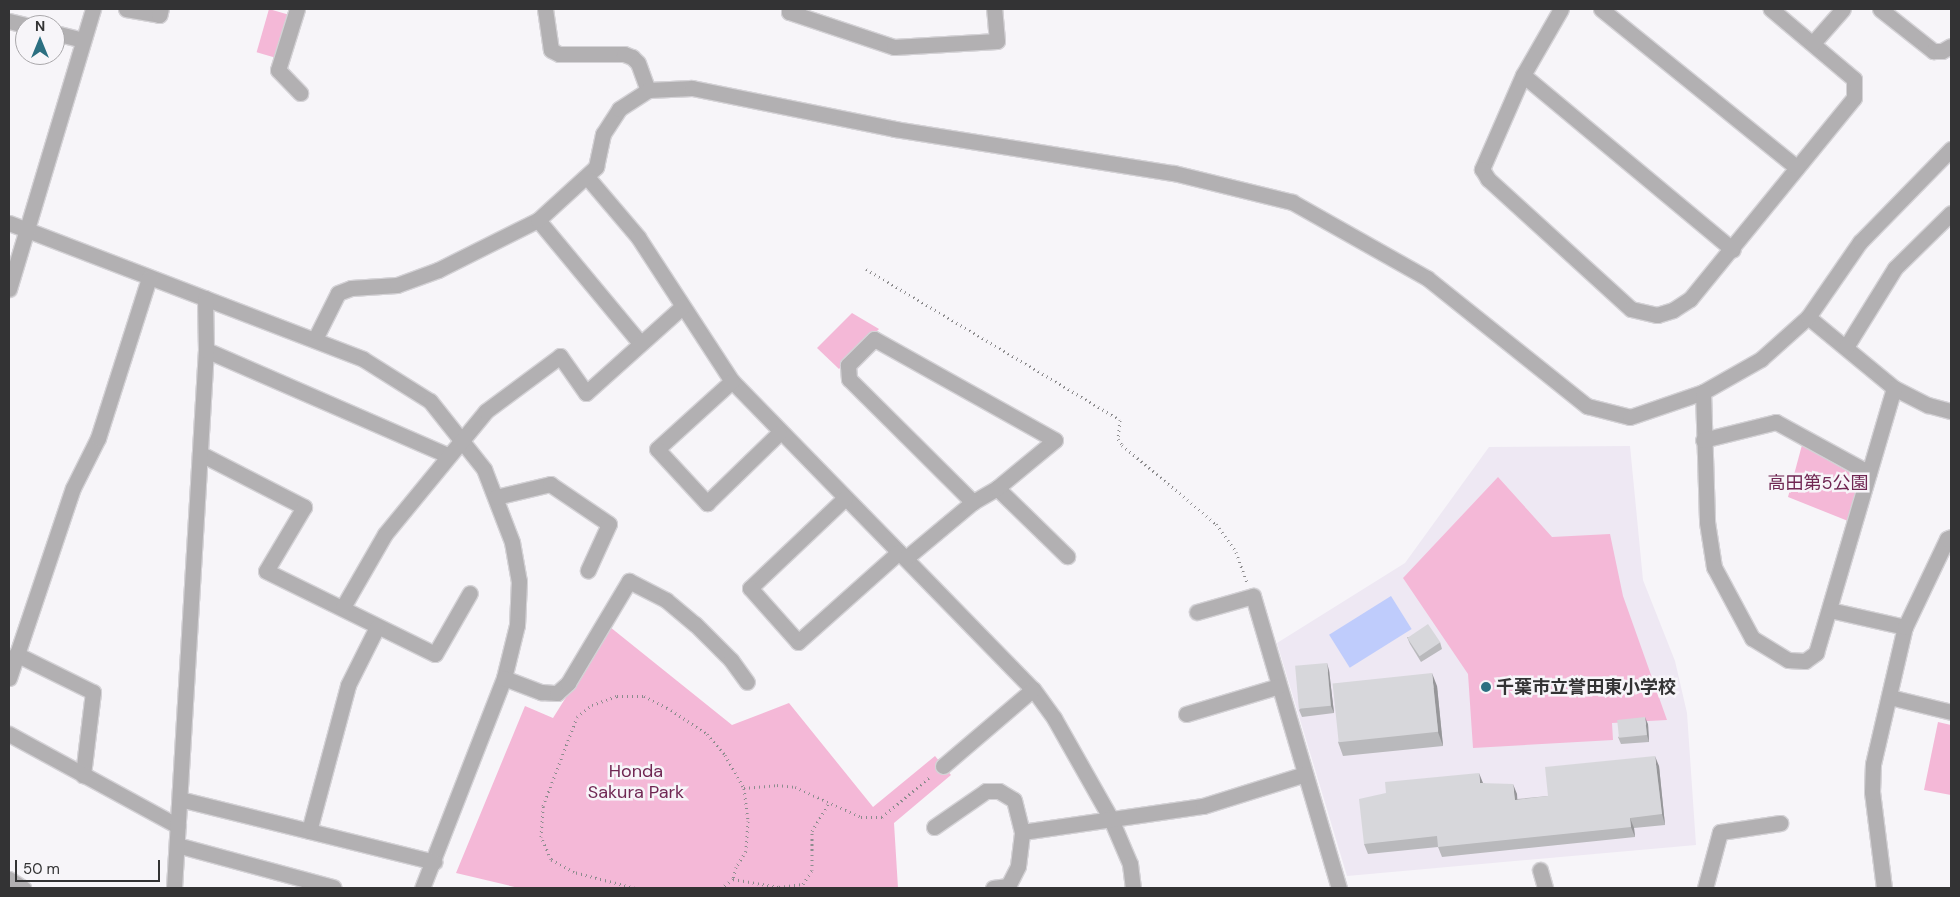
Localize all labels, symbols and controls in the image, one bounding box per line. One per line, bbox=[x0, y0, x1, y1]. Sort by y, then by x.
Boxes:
north arrow bbox=[15, 15, 65, 65]
text: N bbox=[35, 17, 45, 35]
park label: 高田第5公園 bbox=[1768, 472, 1868, 494]
place label: 千葉市立誉田東小学校 bbox=[1496, 676, 1676, 698]
marker: 千葉市立誉田東小学校 bbox=[1480, 681, 1492, 693]
park label: Honda Sakura Park bbox=[588, 761, 684, 804]
scale bar bbox=[18, 850, 162, 882]
text: 50 m bbox=[23, 859, 60, 879]

